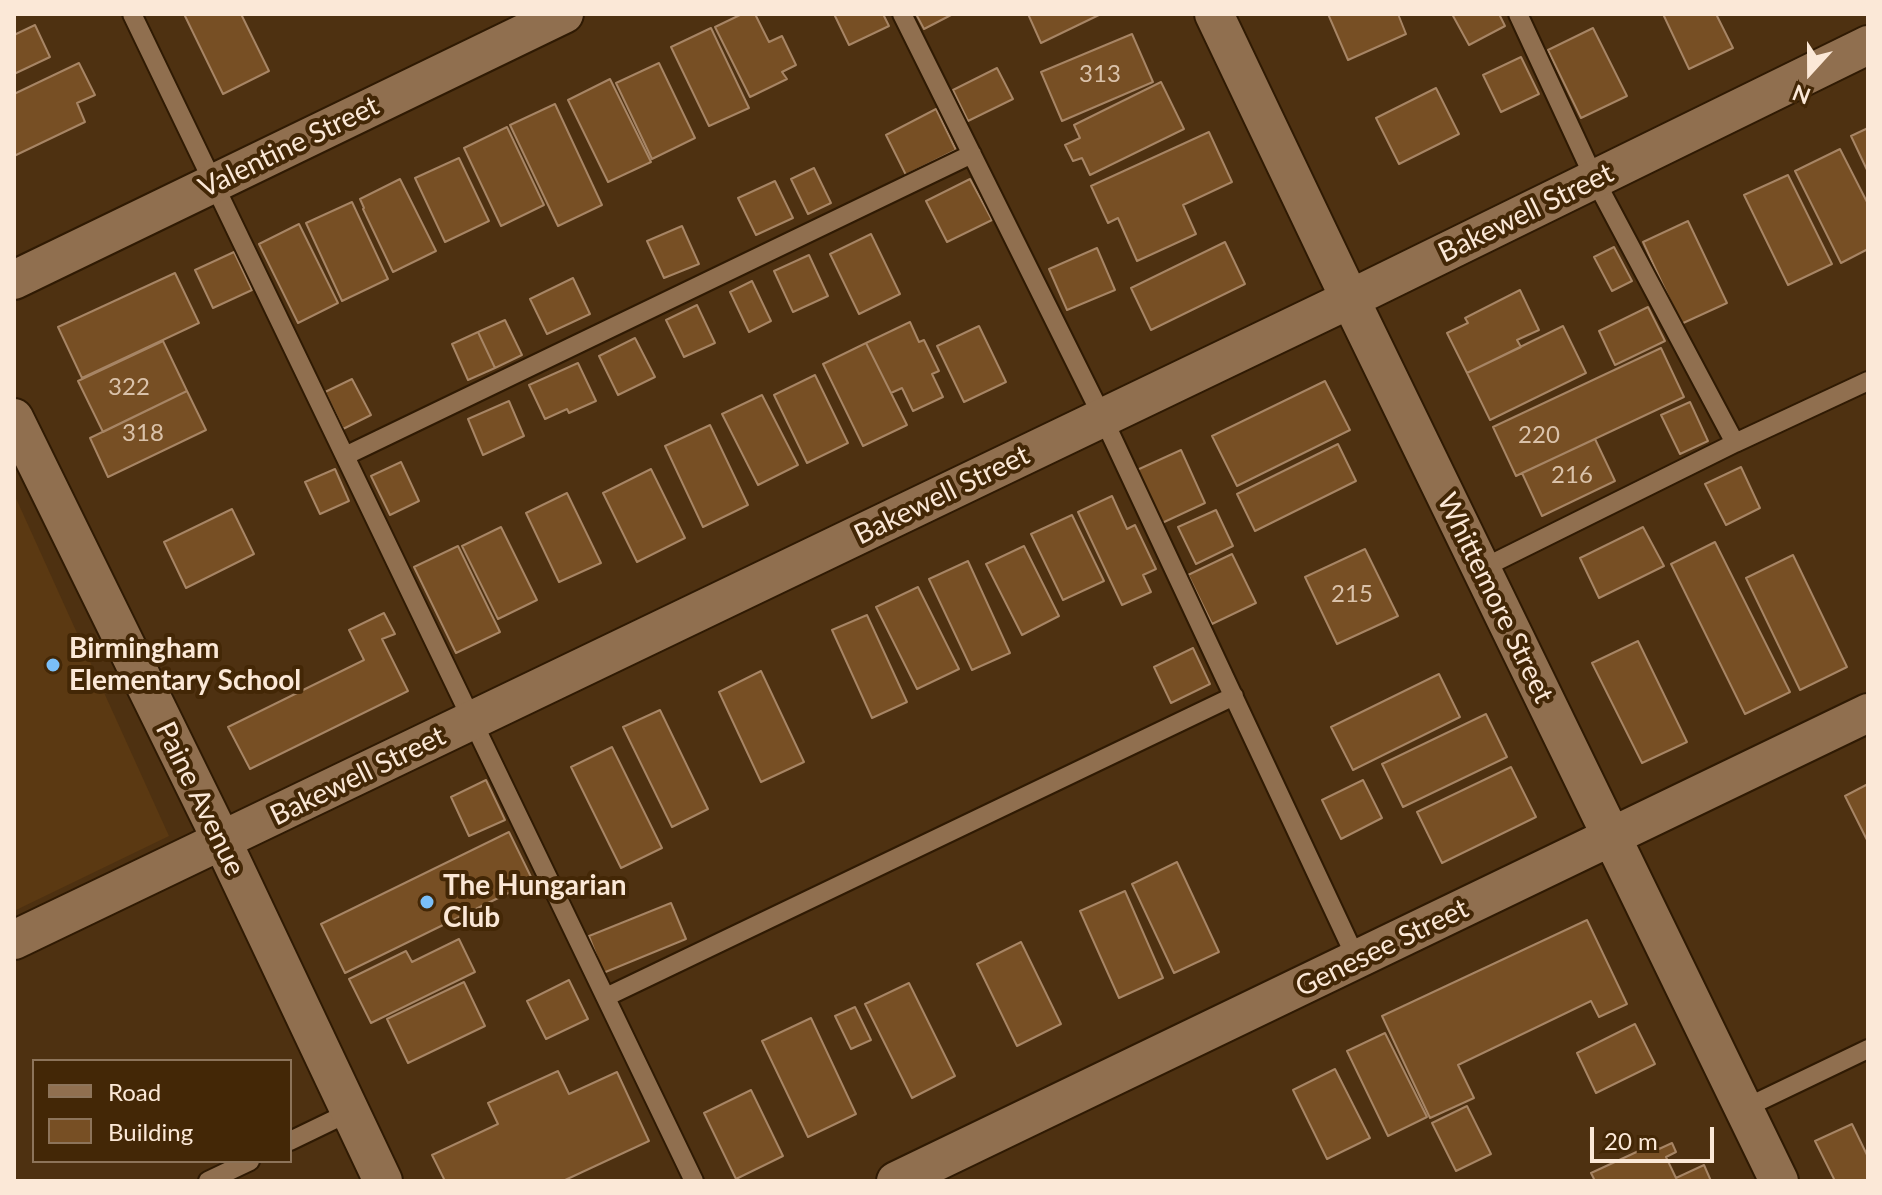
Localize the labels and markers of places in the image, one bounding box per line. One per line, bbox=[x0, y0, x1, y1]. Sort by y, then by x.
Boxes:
place label: Birmingham Elementary School bbox=[69, 632, 301, 698]
marker: Birmingham Elementary School bbox=[44, 656, 62, 674]
place label: The Hungarian Club bbox=[443, 869, 627, 935]
marker: The Hungarian Club bbox=[418, 893, 436, 911]

